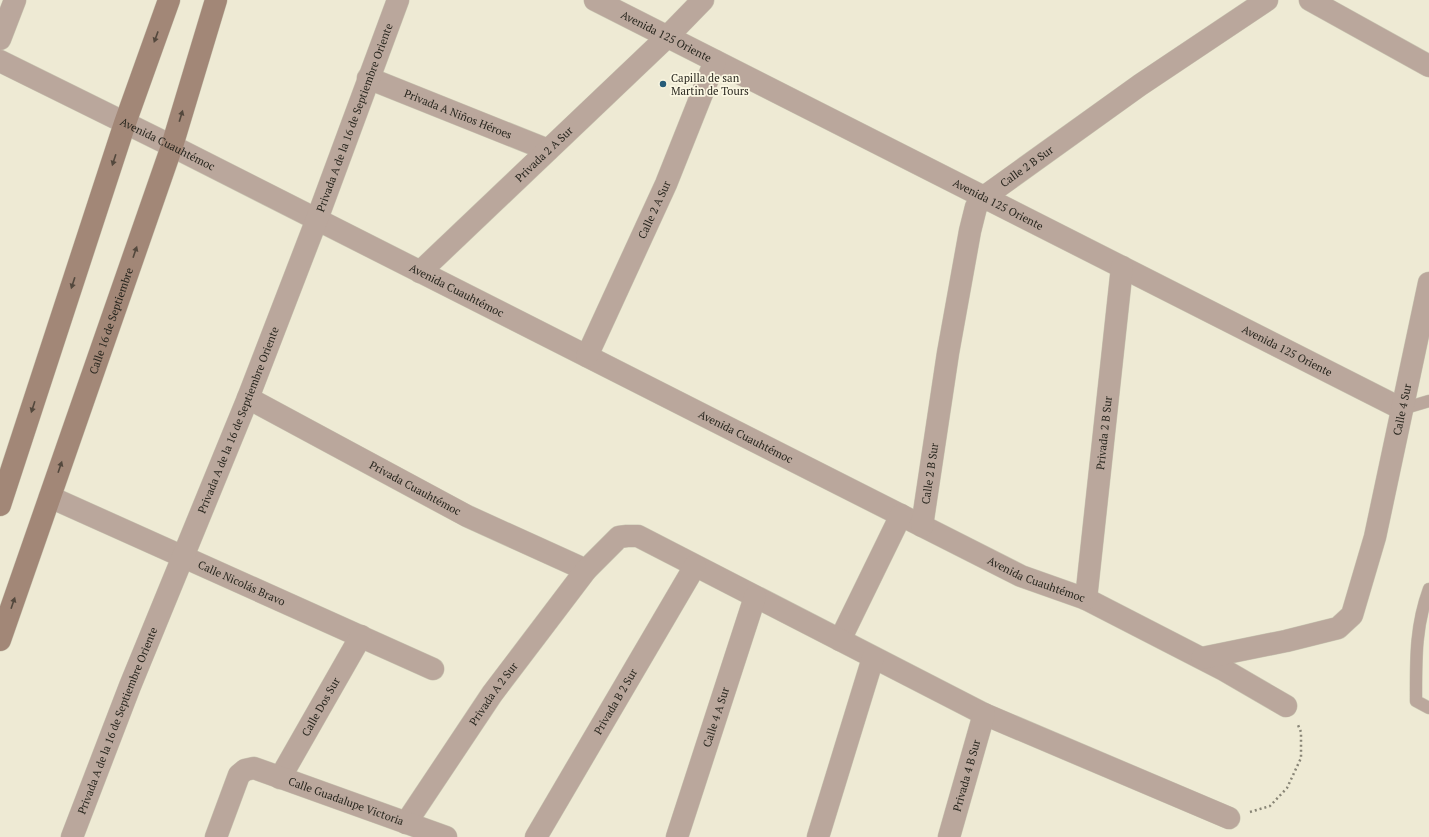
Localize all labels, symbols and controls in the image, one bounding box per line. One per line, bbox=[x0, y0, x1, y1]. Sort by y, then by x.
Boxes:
street label: Avenida 125 Oriente bbox=[619, 7, 714, 65]
street label: Privada A de la 16 de Septiembre Oriente bbox=[313, 21, 396, 214]
one-way arrow bbox=[153, 31, 159, 43]
place label: Capilla de san Martin de Tours bbox=[671, 71, 749, 98]
marker: Capilla de san Martin de Tours bbox=[658, 79, 668, 89]
street label: Privada A Niños Héroes bbox=[402, 86, 514, 142]
one-way arrow bbox=[178, 109, 184, 121]
street label: Avenida Cuauhtémoc bbox=[118, 115, 217, 174]
street label: Privada 2 A Sur bbox=[512, 123, 576, 185]
street label: Calle 2 B Sur bbox=[997, 142, 1057, 190]
one-way arrow bbox=[110, 154, 116, 166]
street label: Avenida 125 Oriente bbox=[951, 176, 1046, 233]
street label: Calle 2 A Sur bbox=[635, 178, 674, 241]
one-way arrow bbox=[132, 246, 138, 258]
street label: Avenida Cuauhtémoc bbox=[407, 260, 506, 320]
street label: Calle 16 de Septiembre bbox=[86, 265, 136, 376]
one-way arrow bbox=[70, 277, 76, 289]
street label: Avenida 125 Oriente bbox=[1240, 322, 1335, 380]
street label: Privada A de la 16 de Septiembre Oriente bbox=[195, 324, 282, 515]
street label: Calle 4 Sur bbox=[1390, 382, 1415, 437]
street label: Privada 2 B Sur bbox=[1093, 395, 1115, 471]
one-way arrow bbox=[29, 401, 35, 413]
street label: Avenida Cuauhtémoc bbox=[696, 407, 795, 466]
street label: Calle 2 B Sur bbox=[918, 441, 942, 505]
street label: Privada Cuauhtémoc bbox=[367, 458, 463, 518]
one-way arrow bbox=[58, 461, 64, 473]
street label: Avenida Cuauhtémoc bbox=[985, 553, 1087, 605]
street label: Calle Nicolás Bravo bbox=[196, 557, 287, 609]
one-way arrow bbox=[10, 597, 16, 609]
street label: Privada A de la 16 de Septiembre Oriente bbox=[74, 624, 161, 816]
street label: Privada A 2 Sur bbox=[466, 659, 521, 728]
street label: Privada B 2 Sur bbox=[591, 665, 641, 737]
street label: Calle Dos Sur bbox=[298, 674, 343, 739]
street label: Calle 4 A Sur bbox=[700, 685, 732, 749]
street label: Privada 4 B Sur bbox=[950, 737, 984, 813]
street label: Calle Guadalupe Victoria bbox=[286, 774, 406, 828]

